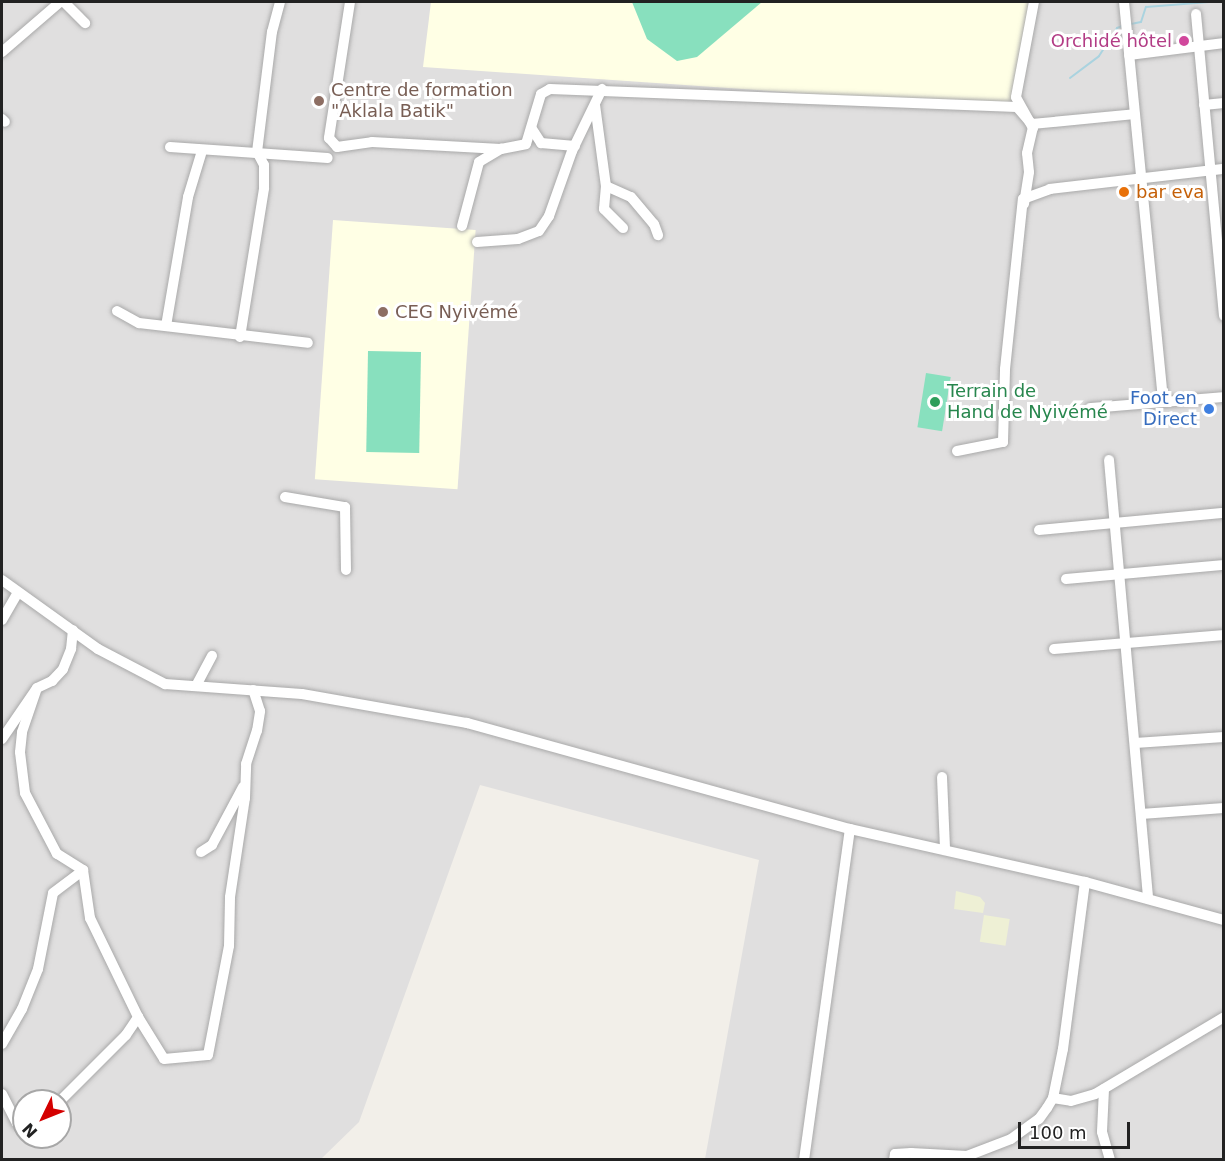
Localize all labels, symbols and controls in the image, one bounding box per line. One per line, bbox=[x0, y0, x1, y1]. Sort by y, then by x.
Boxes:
place label: Orchidé hôtel bbox=[1051, 30, 1172, 52]
marker: Orchidé hôtel bbox=[1177, 34, 1191, 48]
place label: Centre de formation "Aklala Batik" bbox=[331, 80, 513, 122]
marker: Centre de formation "Aklala Batik" bbox=[312, 94, 326, 108]
place label: bar eva bbox=[1136, 181, 1204, 203]
marker: bar eva bbox=[1117, 185, 1131, 199]
place label: CEG Nyivémé bbox=[395, 301, 518, 323]
marker: CEG Nyivémé bbox=[376, 305, 390, 319]
place label: Terrain de Hand de Nyivémé bbox=[947, 381, 1108, 424]
place label: Foot en Direct bbox=[1130, 388, 1197, 430]
marker: Terrain de Hand de Nyivémé bbox=[928, 395, 942, 409]
marker: Foot en Direct bbox=[1202, 402, 1216, 416]
north arrow bbox=[12, 1089, 72, 1149]
scale bar bbox=[1021, 1110, 1134, 1148]
text: N bbox=[18, 1119, 41, 1142]
text: 100 m bbox=[1029, 1122, 1087, 1143]

